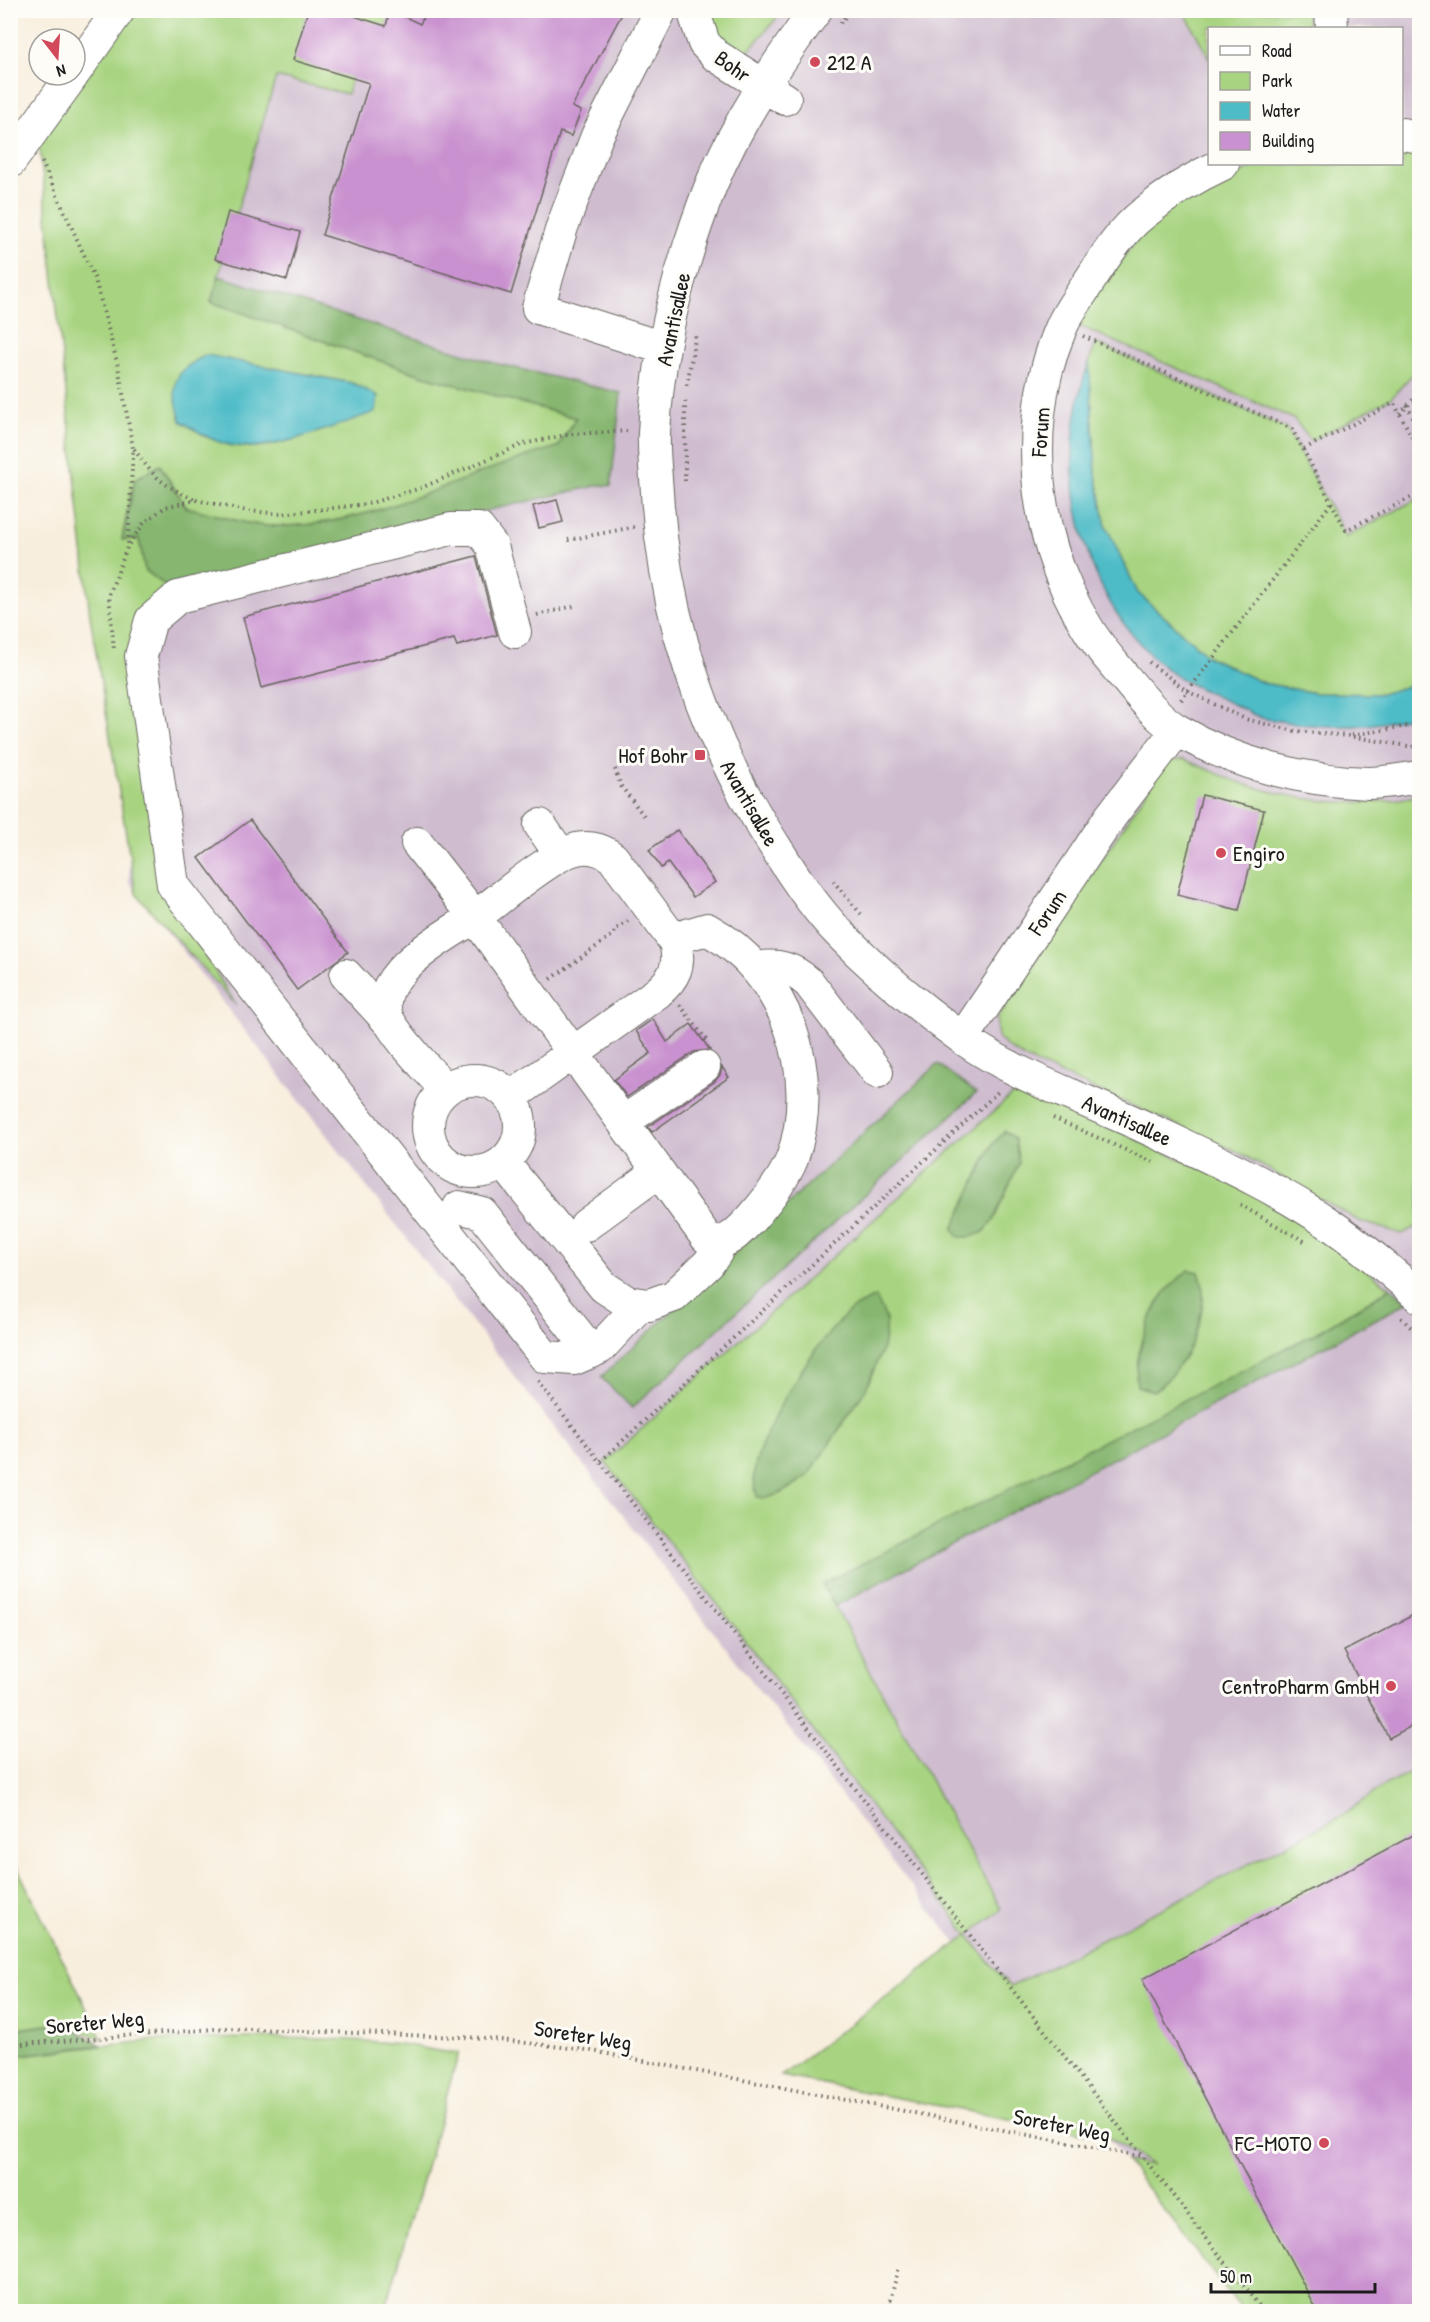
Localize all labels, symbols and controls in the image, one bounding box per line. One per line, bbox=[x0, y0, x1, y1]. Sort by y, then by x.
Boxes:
north arrow bbox=[27, 27, 87, 87]
legend bbox=[1208, 27, 1403, 165]
text: Road bbox=[1262, 38, 1292, 63]
street label: Bohr bbox=[709, 43, 758, 90]
place label: 212 A bbox=[827, 47, 872, 77]
marker: 212 A bbox=[808, 55, 822, 69]
text: N bbox=[54, 60, 69, 83]
text: Park bbox=[1262, 68, 1293, 93]
text: Water bbox=[1262, 98, 1300, 123]
text: Building bbox=[1262, 128, 1314, 153]
street label: Avantisallee bbox=[648, 269, 698, 368]
street label: Forum bbox=[1023, 406, 1057, 459]
place label: Hof Bohr bbox=[618, 740, 689, 770]
marker: Hof Bohr bbox=[693, 748, 707, 762]
street label: Avantisallee bbox=[713, 754, 787, 852]
place label: Engiro bbox=[1233, 838, 1285, 868]
marker: Engiro bbox=[1214, 846, 1228, 860]
street label: Forum bbox=[1020, 883, 1073, 942]
street label: Avantisallee bbox=[1078, 1087, 1177, 1153]
place label: CentroPharm GmbH bbox=[1222, 1671, 1379, 1701]
marker: CentroPharm GmbH bbox=[1384, 1679, 1398, 1693]
street label: Soreter Weg bbox=[45, 2003, 145, 2041]
street label: Soreter Weg bbox=[532, 2013, 634, 2057]
street label: Soreter Weg bbox=[1011, 2101, 1113, 2149]
place label: FC-MOTO bbox=[1234, 2128, 1312, 2158]
marker: FC-MOTO bbox=[1317, 2136, 1331, 2150]
scale bar bbox=[1211, 2256, 1374, 2294]
text: 50 m bbox=[1220, 2264, 1252, 2289]

